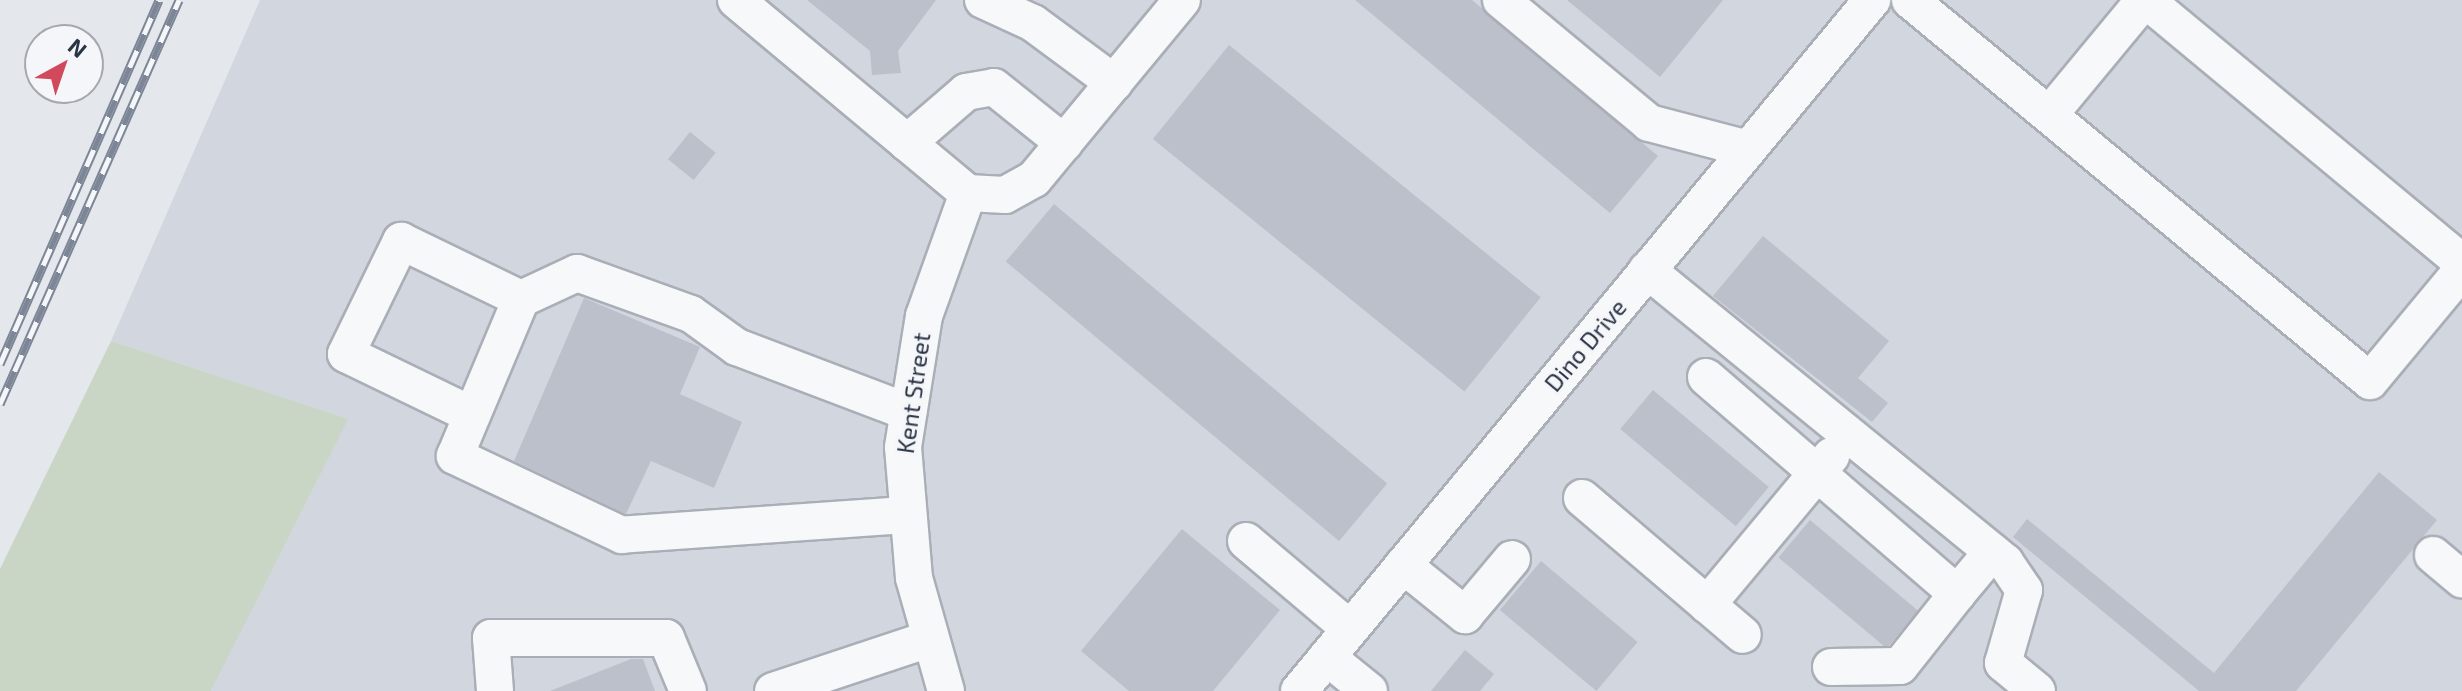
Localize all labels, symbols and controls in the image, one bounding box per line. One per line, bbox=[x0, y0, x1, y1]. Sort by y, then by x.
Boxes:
north arrow bbox=[24, 24, 104, 104]
text: N bbox=[64, 32, 93, 62]
street label: Dino Drive bbox=[1538, 293, 1632, 397]
street label: Kent Street bbox=[890, 331, 936, 455]

